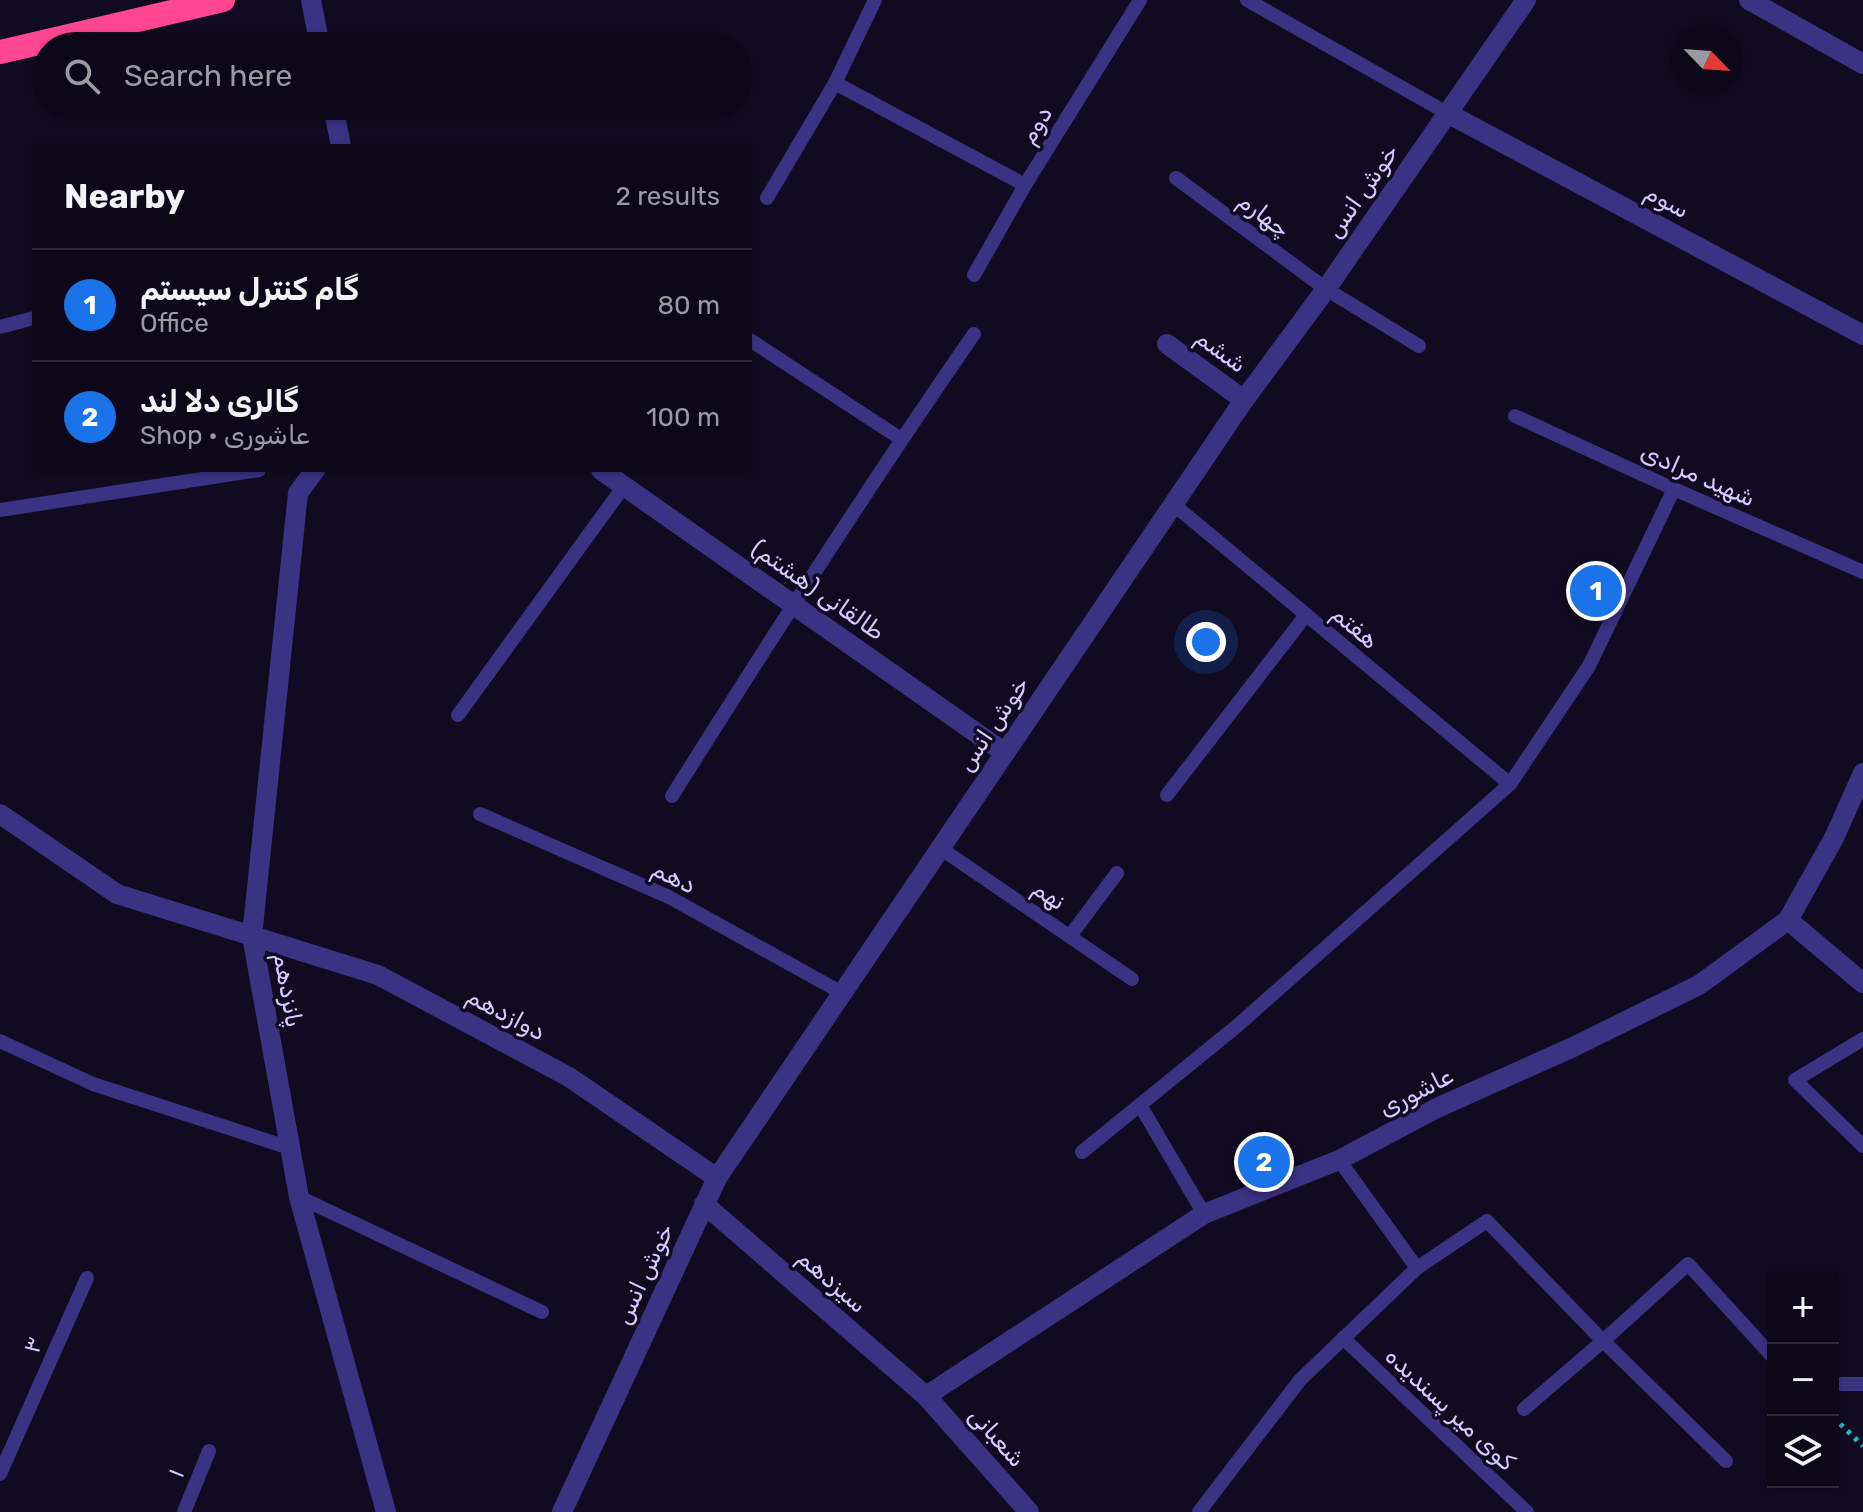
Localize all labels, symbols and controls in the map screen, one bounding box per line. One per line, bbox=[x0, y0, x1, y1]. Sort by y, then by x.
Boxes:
north arrow bbox=[1671, 24, 1743, 96]
search box bbox=[32, 32, 752, 120]
icon: search bbox=[60, 54, 104, 98]
text: Search here bbox=[124, 58, 292, 94]
street label: دوم bbox=[1014, 101, 1060, 150]
street label: خوش انس bbox=[1320, 139, 1404, 243]
text: Nearby bbox=[64, 176, 185, 217]
street label: سوم bbox=[1639, 178, 1694, 226]
text: 2 results bbox=[616, 181, 720, 212]
street label: چهارم bbox=[1232, 187, 1295, 245]
text: گام کنترل سیستم bbox=[140, 272, 359, 308]
text: 1 bbox=[84, 290, 96, 321]
text: 80 m bbox=[657, 290, 720, 321]
text: Office bbox=[140, 308, 209, 339]
street label: ششم bbox=[1189, 323, 1252, 380]
text: گالری دلا لند bbox=[140, 384, 299, 420]
text: 2 bbox=[82, 402, 98, 433]
text: 100 m bbox=[646, 402, 720, 433]
text: Shop · عاشوری bbox=[140, 420, 310, 451]
street label: شهید مرادی bbox=[1636, 437, 1760, 513]
street label: طالقانی (هشتم) bbox=[746, 534, 890, 647]
pin: 1 bbox=[1570, 561, 1622, 621]
street label: هفتم bbox=[1325, 599, 1384, 655]
your location bbox=[1186, 622, 1226, 662]
street label: خوش انس bbox=[951, 671, 1035, 777]
street label: دهم bbox=[647, 854, 701, 900]
street label: نهم bbox=[1027, 874, 1071, 917]
street label: پانزدهم bbox=[266, 951, 308, 1030]
street label: دوازدهم bbox=[461, 982, 550, 1047]
street label: عاشوری bbox=[1374, 1062, 1458, 1122]
pin: 2 bbox=[1238, 1132, 1290, 1192]
street label: خوش انس bbox=[609, 1219, 679, 1329]
street label: سیزدهم bbox=[791, 1243, 872, 1319]
map controls bbox=[1767, 1272, 1839, 1488]
button: + bbox=[1767, 1272, 1839, 1344]
street label: ۳ bbox=[17, 1332, 49, 1358]
street label: کوی میر پسندیده bbox=[1378, 1342, 1521, 1478]
button: − bbox=[1767, 1344, 1839, 1416]
street label: شعبانی bbox=[963, 1401, 1031, 1473]
button: layers bbox=[1767, 1416, 1839, 1488]
street label: ۱ bbox=[162, 1464, 190, 1482]

